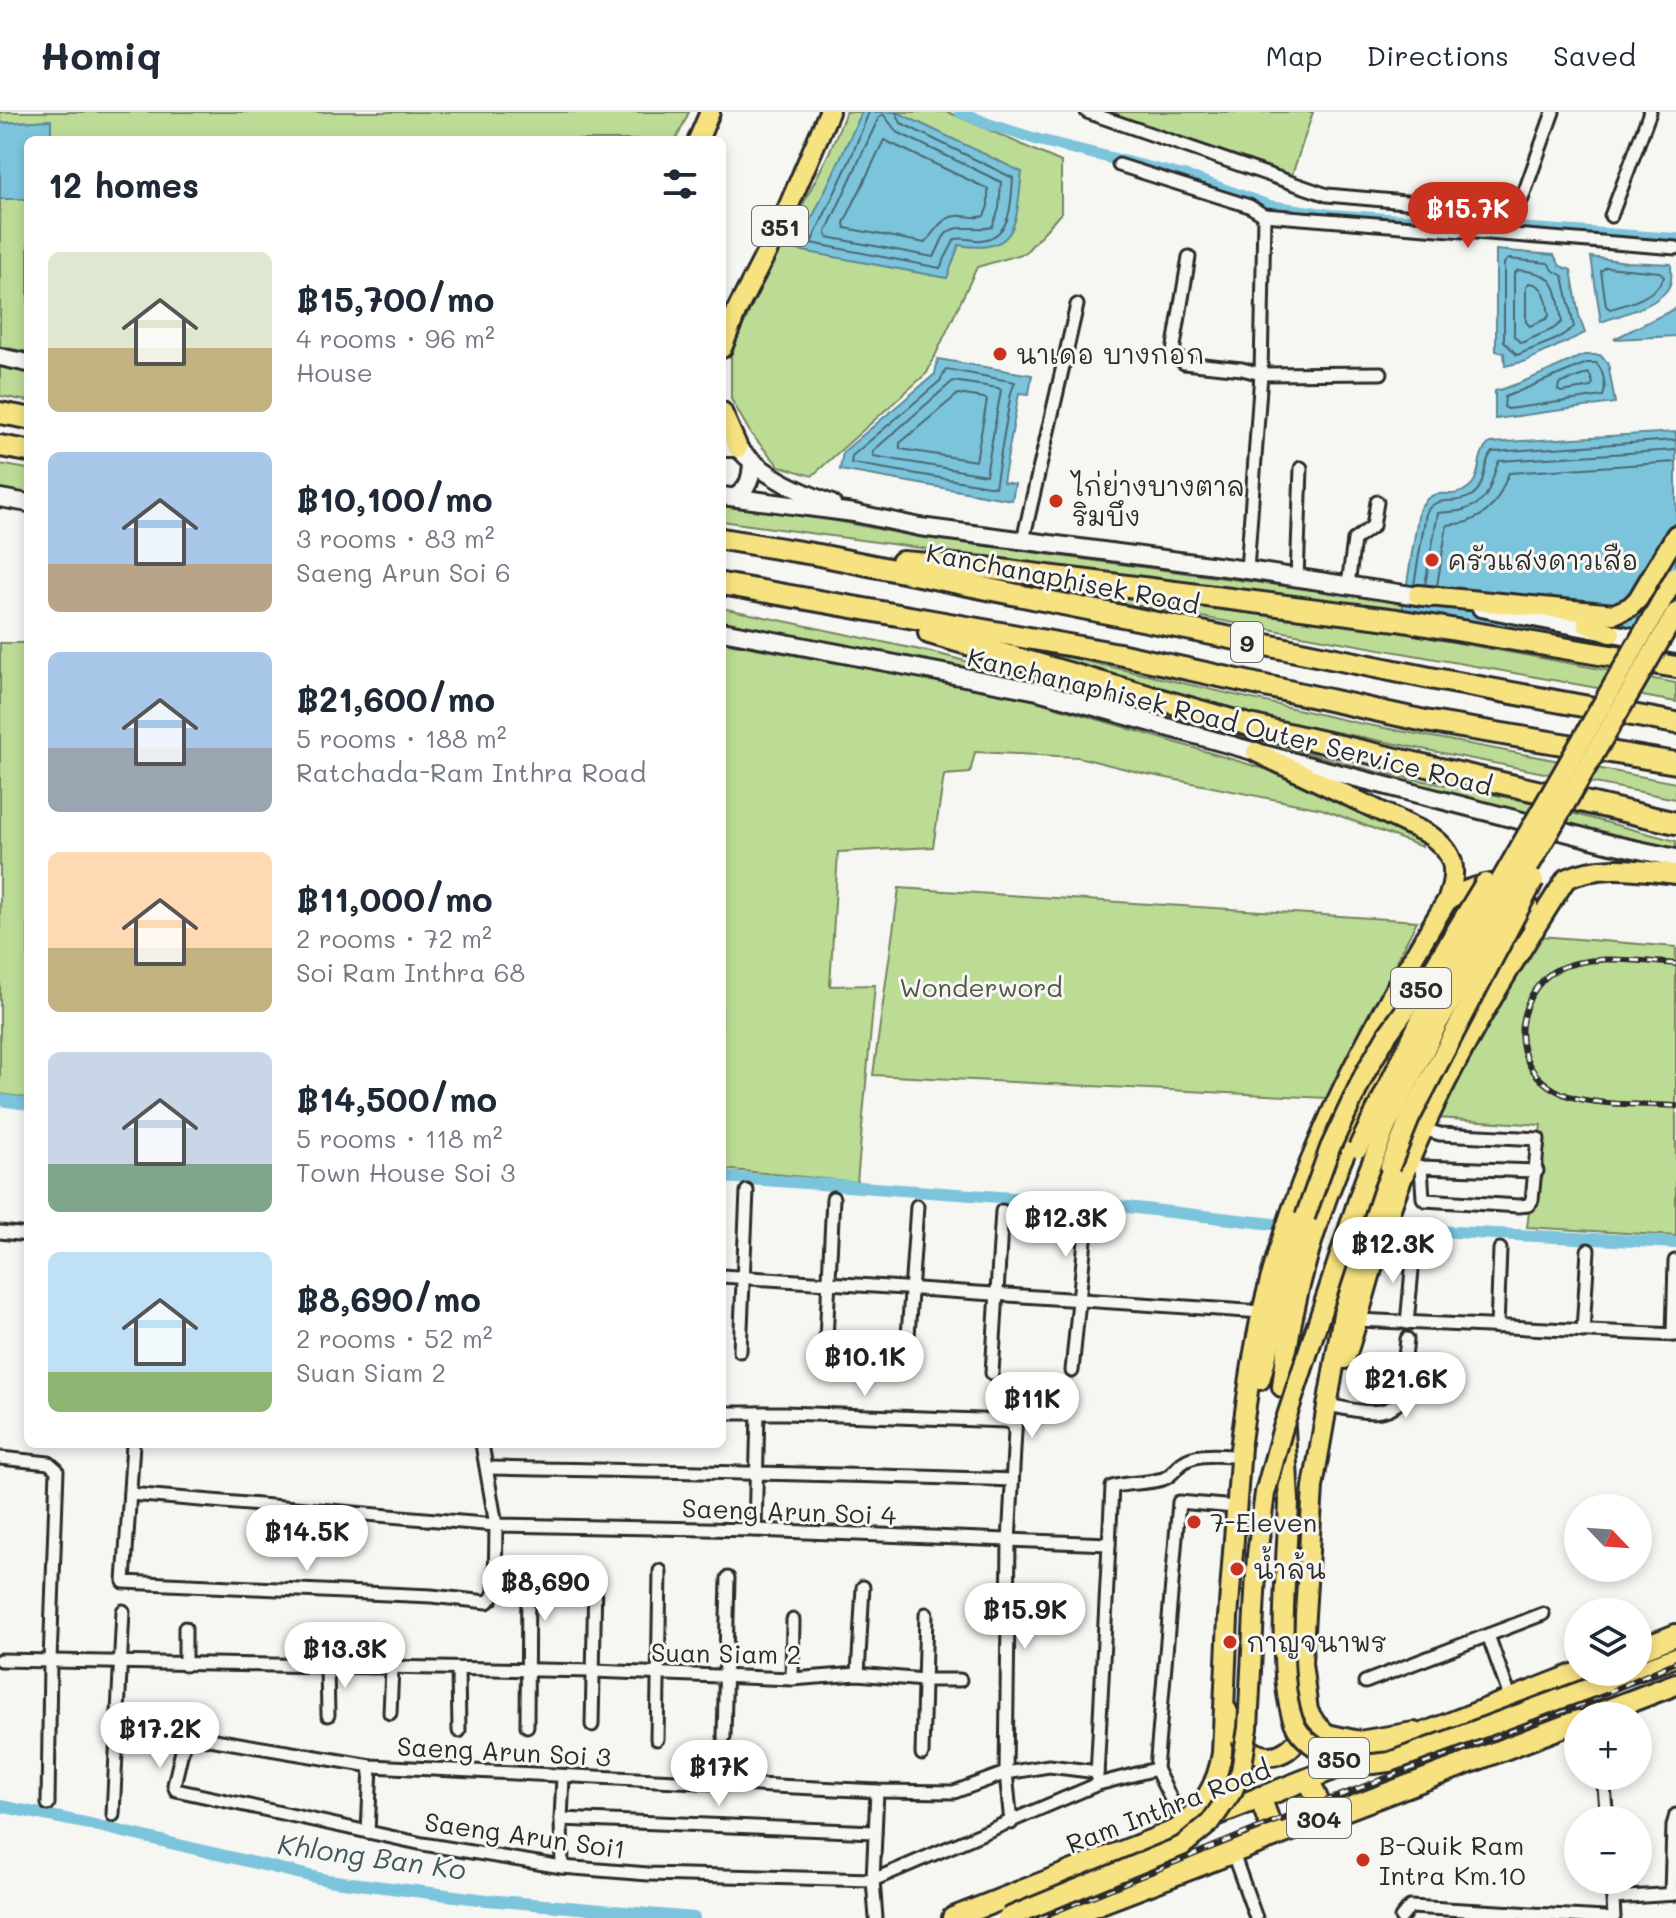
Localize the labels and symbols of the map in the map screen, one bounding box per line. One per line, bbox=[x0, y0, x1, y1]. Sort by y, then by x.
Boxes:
pin: ฿15.7K bbox=[1403, 182, 1533, 250]
road number: 351 bbox=[752, 206, 808, 246]
place label: นาเดอ บางกอก bbox=[1016, 337, 1204, 371]
marker: นาเดอ บางกอก bbox=[991, 345, 1009, 363]
place label: ไก่ย่างบางตาล ริมบึง bbox=[1069, 469, 1245, 533]
marker: ไก่ย่างบางตาล ริมบึง bbox=[1047, 492, 1065, 510]
street label: Kanchanaphisek Road bbox=[924, 535, 1202, 621]
place label: ครัวแสงดาวเสือ bbox=[1448, 543, 1639, 577]
marker: ครัวแสงดาวเสือ bbox=[1423, 551, 1441, 569]
road number: 9 bbox=[1231, 622, 1263, 662]
street label: Kanchanaphisek Road Outer Service Road bbox=[964, 639, 1496, 803]
road number: 350 bbox=[1391, 968, 1451, 1008]
park label: Wonderword bbox=[899, 970, 1063, 1004]
pin: ฿12.3K bbox=[1001, 1191, 1131, 1259]
pin: ฿12.3K bbox=[1328, 1217, 1458, 1285]
pin: ฿10.1K bbox=[800, 1330, 930, 1398]
pin: ฿21.6K bbox=[1341, 1352, 1471, 1420]
pin: ฿11K bbox=[985, 1372, 1079, 1440]
street label: Saeng Arun Soi 4 bbox=[681, 1490, 897, 1532]
north arrow bbox=[1564, 1494, 1652, 1582]
pin: ฿14.5K bbox=[242, 1505, 372, 1573]
place label: 7-Eleven bbox=[1210, 1505, 1317, 1539]
marker: 7-Eleven bbox=[1185, 1513, 1203, 1531]
place label: น้ำล้น bbox=[1253, 1546, 1326, 1586]
pin: ฿8,690 bbox=[480, 1555, 610, 1623]
marker: น้ำล้น bbox=[1228, 1560, 1246, 1578]
pin: ฿15.9K bbox=[960, 1583, 1090, 1651]
pin: ฿13.3K bbox=[280, 1622, 410, 1690]
place label: กาญจนาพร bbox=[1246, 1625, 1387, 1659]
marker: กาญจนาพร bbox=[1221, 1633, 1239, 1651]
street label: Suan Siam 2 bbox=[651, 1635, 801, 1671]
pin: ฿17.2K bbox=[95, 1702, 225, 1770]
street label: Saeng Arun Soi 3 bbox=[396, 1728, 612, 1774]
road number: 350 bbox=[1309, 1738, 1369, 1778]
pin: ฿17K bbox=[672, 1740, 766, 1808]
street label: Ram Inthra Road bbox=[1061, 1751, 1275, 1861]
road number: 304 bbox=[1287, 1798, 1351, 1838]
street label: Saeng Arun Soi1 bbox=[422, 1804, 628, 1866]
water label: Khlong Ban Ko bbox=[275, 1825, 469, 1887]
place label: B-Quik Ram Intra Km.10 bbox=[1379, 1828, 1526, 1892]
marker: B-Quik Ram Intra Km.10 bbox=[1354, 1851, 1372, 1869]

